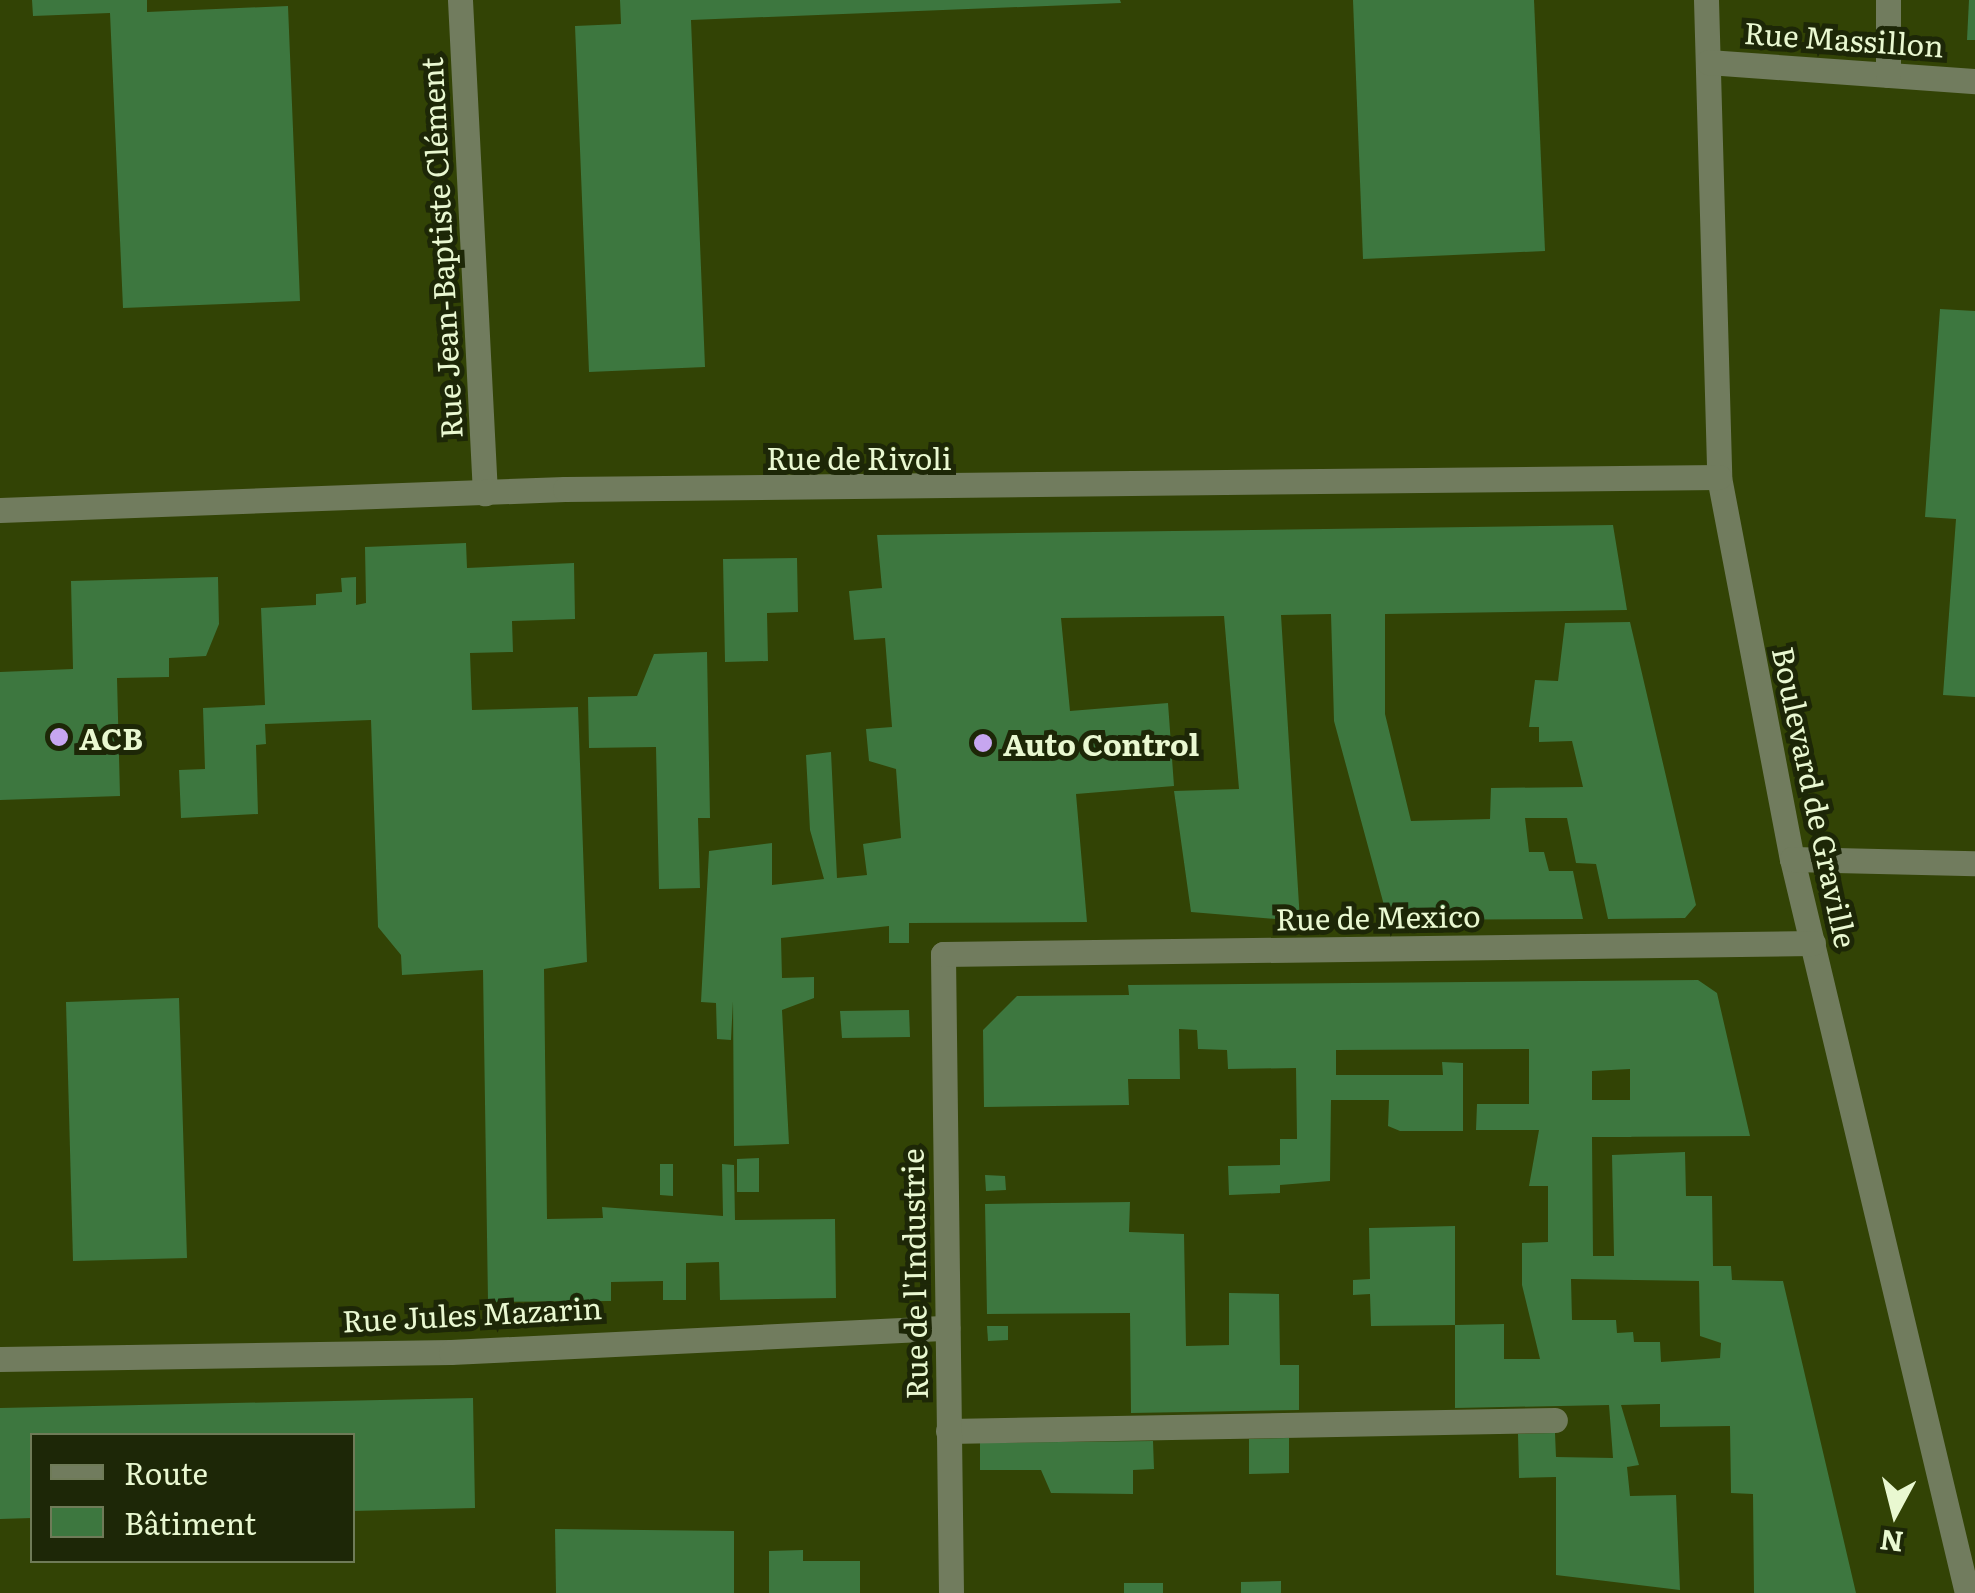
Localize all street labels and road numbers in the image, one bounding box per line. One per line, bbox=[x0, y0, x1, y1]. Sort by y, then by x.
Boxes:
street label: Rue Massillon bbox=[1743, 13, 1945, 63]
street label: Rue Jean-Baptiste Clément bbox=[412, 56, 468, 440]
street label: Rue de Rivoli bbox=[766, 439, 952, 475]
street label: Boulevard de Graville bbox=[1766, 643, 1866, 951]
street label: Rue de Mexico bbox=[1275, 896, 1481, 936]
street label: Rue de l'Industrie bbox=[893, 1148, 933, 1400]
street label: Rue Jules Mazarin bbox=[341, 1288, 603, 1338]

